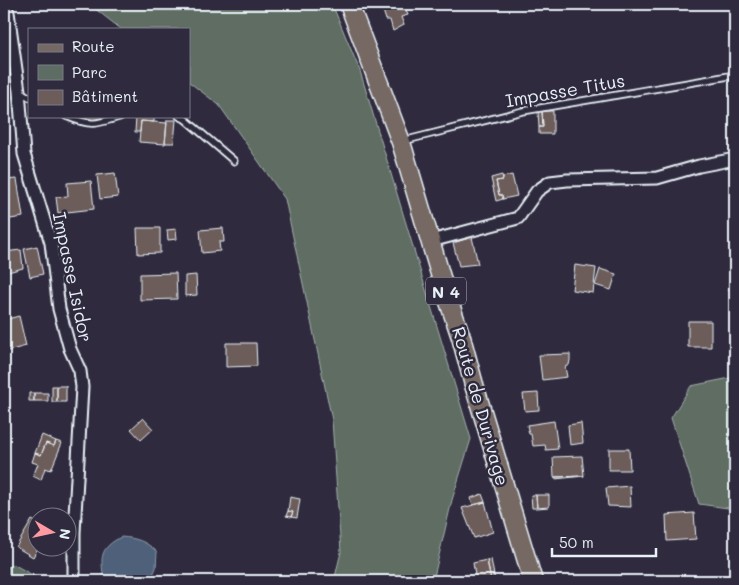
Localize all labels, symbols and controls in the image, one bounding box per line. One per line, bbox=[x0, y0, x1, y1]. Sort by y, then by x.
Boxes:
legend bbox=[28, 28, 190, 118]
text: Route bbox=[72, 36, 115, 56]
text: Parc bbox=[72, 62, 107, 82]
street label: Impasse Titus bbox=[503, 68, 627, 112]
text: Bâtiment bbox=[72, 86, 138, 106]
street label: Impasse Isidor bbox=[48, 210, 98, 344]
road number: N 4 bbox=[426, 278, 466, 304]
street label: Route de Durivage bbox=[447, 324, 515, 488]
north arrow bbox=[28, 508, 78, 558]
scale bar bbox=[552, 525, 655, 557]
text: N bbox=[55, 527, 76, 541]
text: 50 m bbox=[559, 532, 594, 552]

